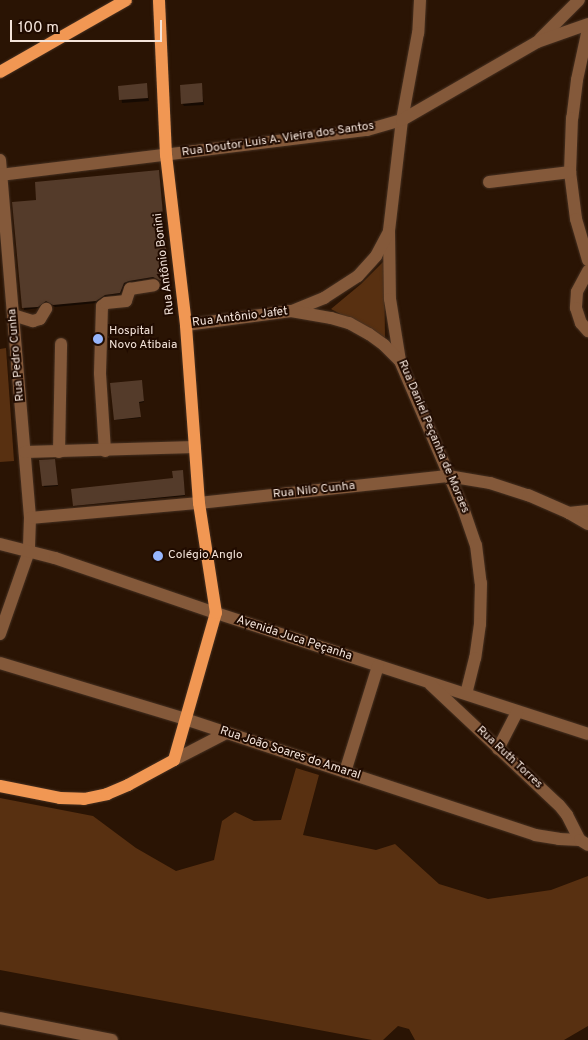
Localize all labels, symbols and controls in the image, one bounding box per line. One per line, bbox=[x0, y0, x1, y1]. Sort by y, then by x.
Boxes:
scale bar bbox=[12, 10, 165, 42]
text: 100 m bbox=[18, 19, 59, 38]
street label: Rua Doutor Luis A. Vieira dos Santos bbox=[180, 119, 376, 161]
street label: Rua Antônio Bonini bbox=[152, 212, 178, 316]
street label: Rua Antônio Jafet bbox=[191, 305, 289, 331]
street label: Rua Pedro Cunha bbox=[6, 308, 28, 402]
place label: Hospital Novo Atibaia bbox=[109, 325, 178, 353]
marker: Hospital Novo Atibaia bbox=[91, 332, 105, 346]
street label: Rua Daniel Peçanha de Moraes bbox=[394, 358, 472, 516]
street label: Rua Nilo Cunha bbox=[272, 480, 356, 502]
place label: Colégio Anglo bbox=[168, 549, 243, 563]
marker: Colégio Anglo bbox=[152, 550, 164, 562]
street label: Avenida Juca Peçanha bbox=[234, 614, 354, 664]
street label: Rua João Soares do Amaral bbox=[218, 724, 362, 784]
street label: Rua Ruth Torres bbox=[473, 724, 545, 792]

